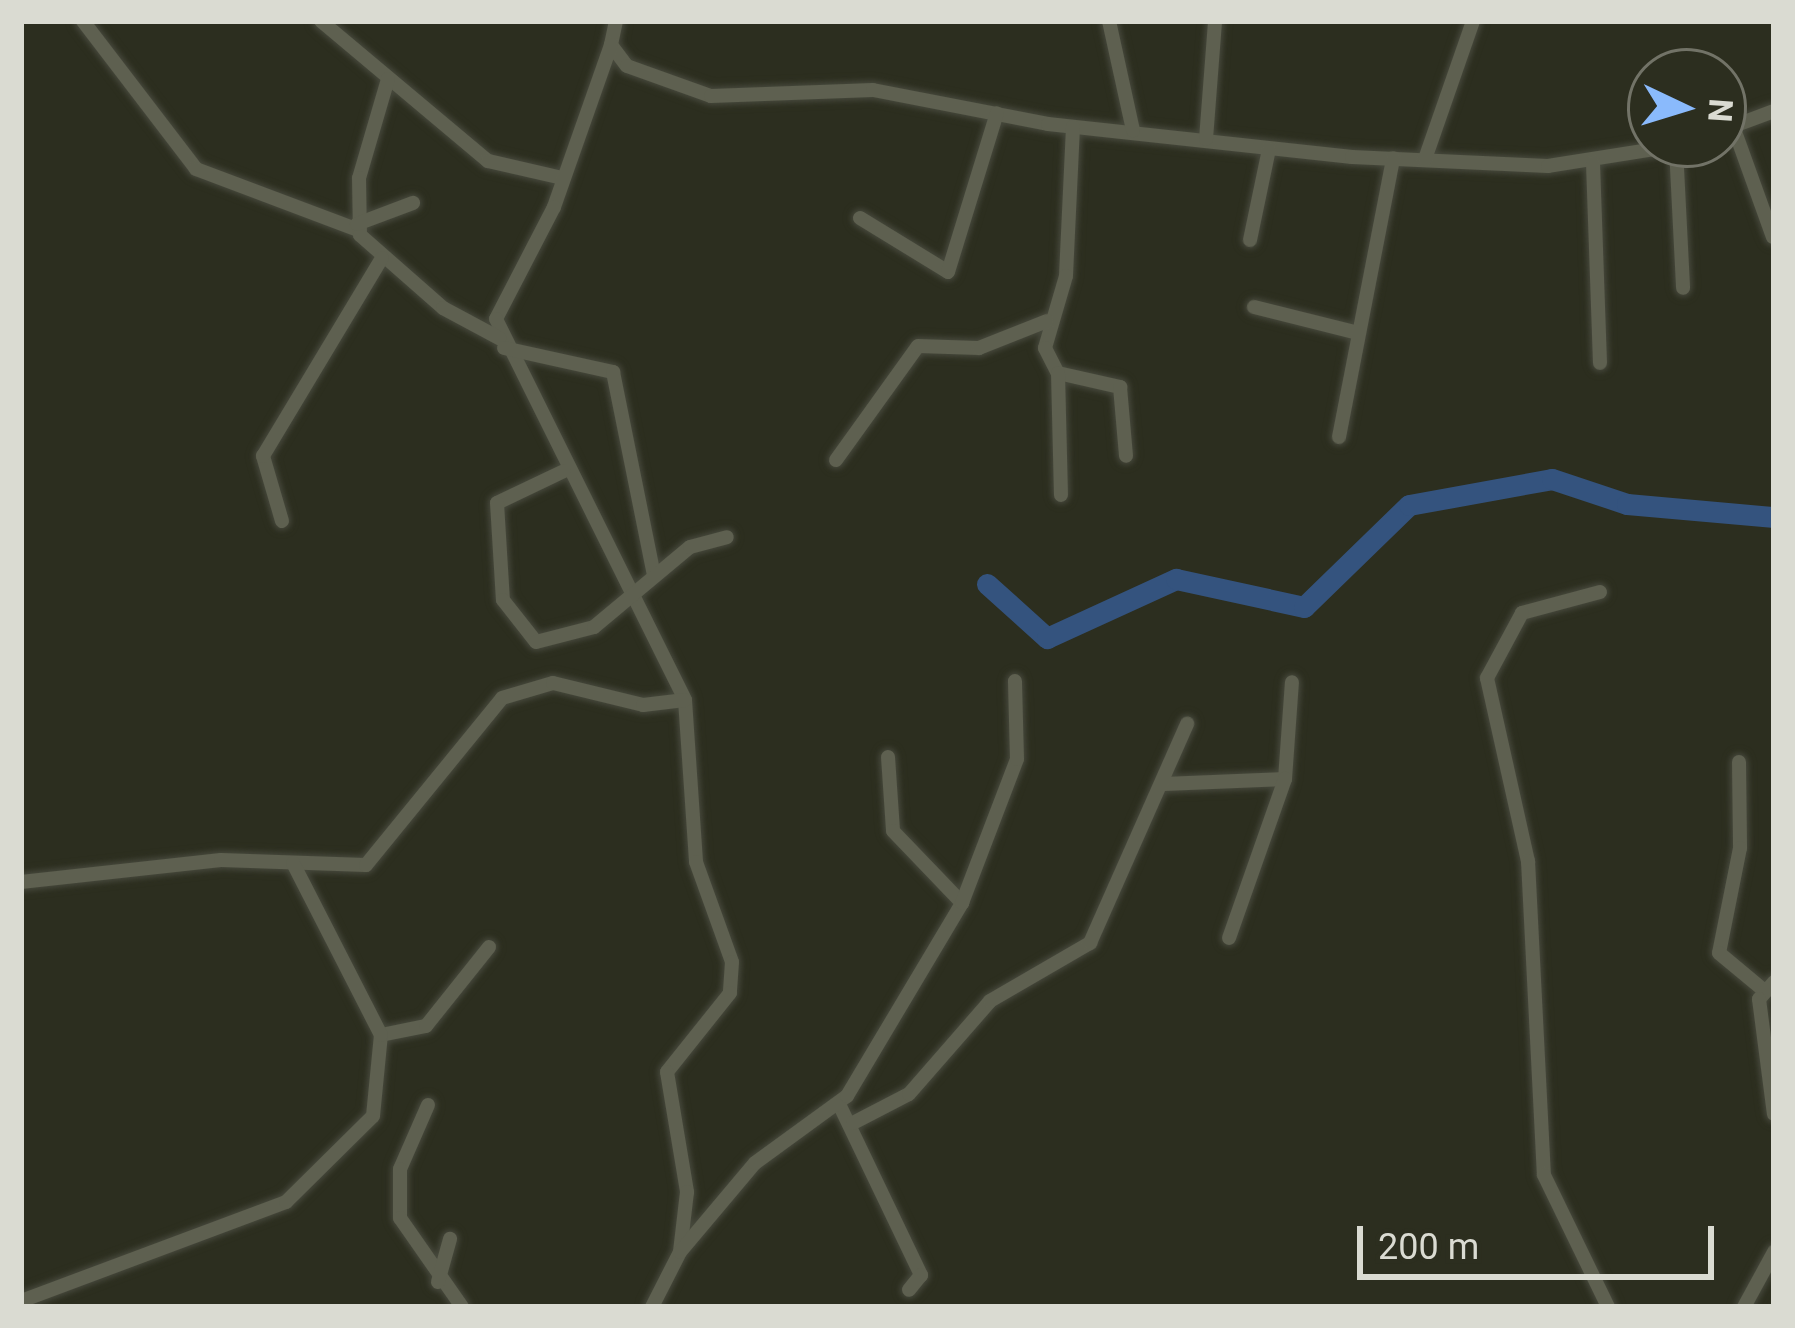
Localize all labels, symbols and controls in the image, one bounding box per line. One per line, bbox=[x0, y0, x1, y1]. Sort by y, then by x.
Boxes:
north arrow bbox=[1627, 48, 1747, 168]
text: N bbox=[1700, 97, 1741, 123]
scale bar bbox=[1363, 1202, 1720, 1276]
text: 200 m bbox=[1378, 1226, 1479, 1268]

